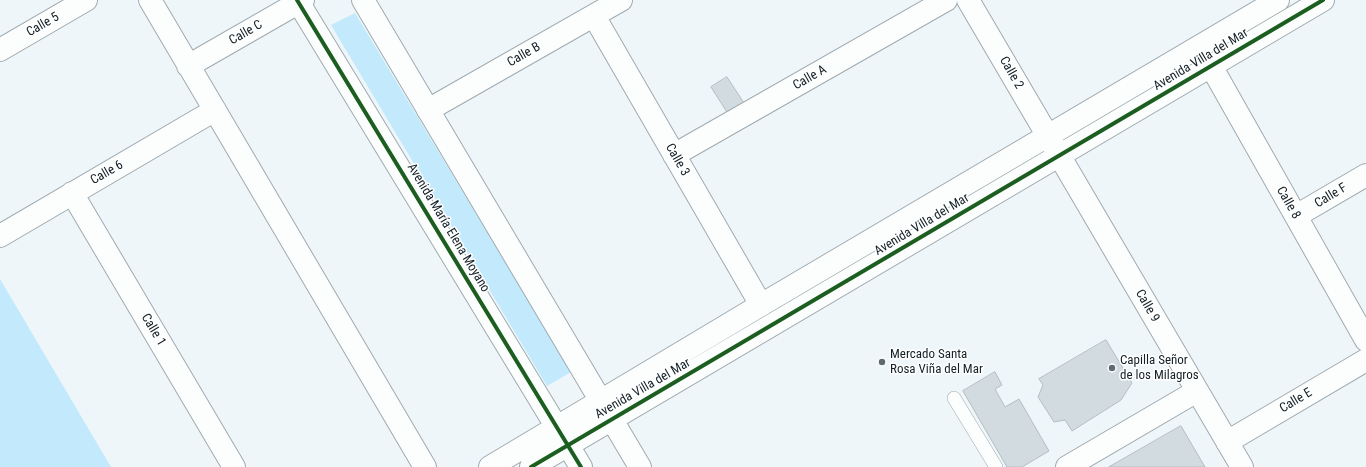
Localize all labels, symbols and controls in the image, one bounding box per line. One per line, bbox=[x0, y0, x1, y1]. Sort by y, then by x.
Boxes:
street label: Calle 5 bbox=[24, 9, 62, 41]
street label: Calle C bbox=[227, 17, 265, 49]
street label: Avenida Villa del Mar bbox=[1151, 26, 1251, 94]
street label: Calle B bbox=[505, 39, 543, 71]
street label: Calle 2 bbox=[995, 54, 1027, 92]
street label: Calle A bbox=[790, 62, 830, 94]
street label: Calle 3 bbox=[661, 141, 693, 179]
street label: Calle 6 bbox=[88, 157, 126, 189]
street label: Avenida María Elena Moyano bbox=[403, 161, 493, 295]
street label: Calle F bbox=[1312, 180, 1350, 212]
street label: Calle 8 bbox=[1272, 184, 1304, 222]
street label: Avenida Villa del Mar bbox=[872, 191, 972, 259]
street label: Calle 9 bbox=[1131, 287, 1163, 325]
street label: Calle 1 bbox=[137, 311, 169, 349]
place label: Mercado Santa Rosa Viña del Mar bbox=[890, 347, 983, 378]
place label: Capilla Señor de los Milagros bbox=[1120, 353, 1199, 384]
street label: Avenida Villa del Mar bbox=[592, 355, 694, 423]
marker: Mercado Santa Rosa Viña del Mar bbox=[877, 357, 887, 367]
marker: Capilla Señor de los Milagros bbox=[1107, 363, 1117, 373]
street label: Calle E bbox=[1277, 385, 1315, 417]

